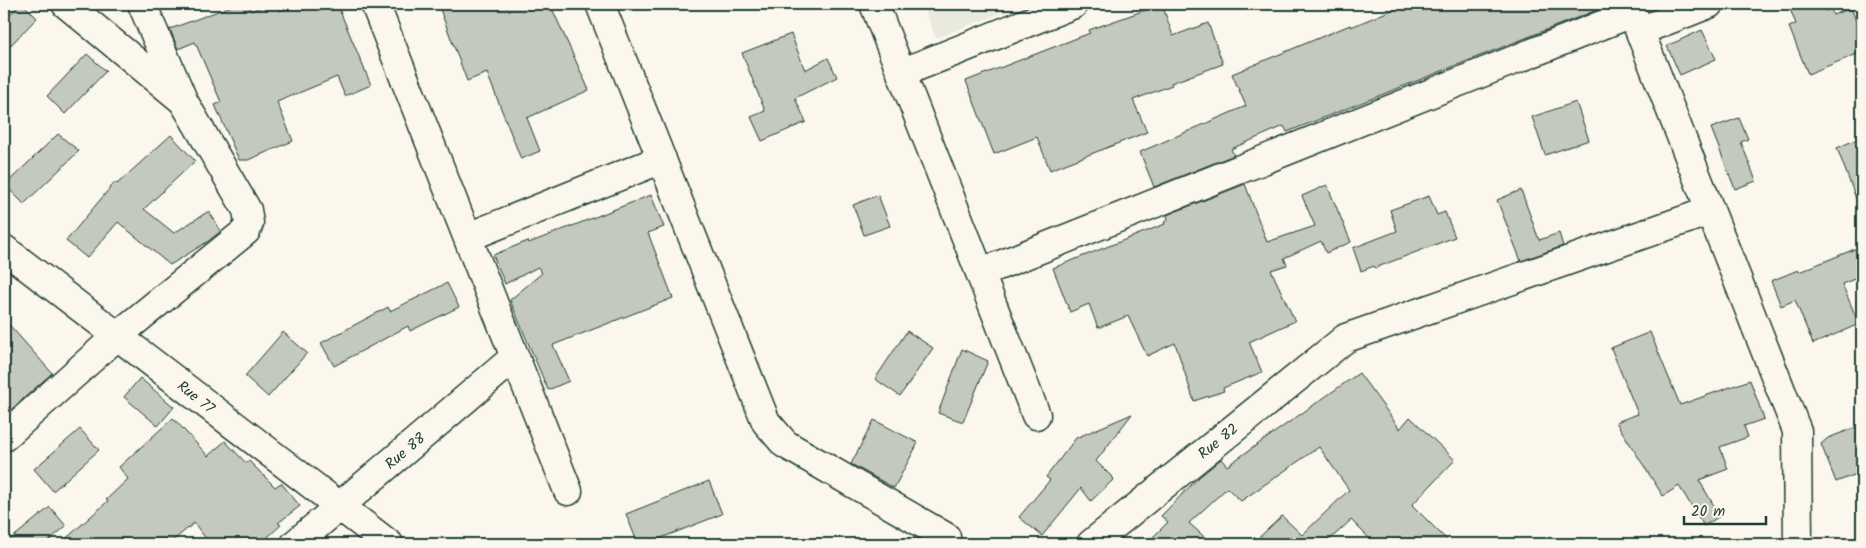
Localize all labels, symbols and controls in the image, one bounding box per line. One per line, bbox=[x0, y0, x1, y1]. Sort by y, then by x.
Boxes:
street label: Rue 77 bbox=[171, 375, 220, 421]
street label: Rue 82 bbox=[1193, 418, 1244, 466]
street label: Rue 88 bbox=[380, 427, 432, 476]
scale bar bbox=[1684, 493, 1766, 525]
text: 20 m bbox=[1691, 500, 1725, 524]

